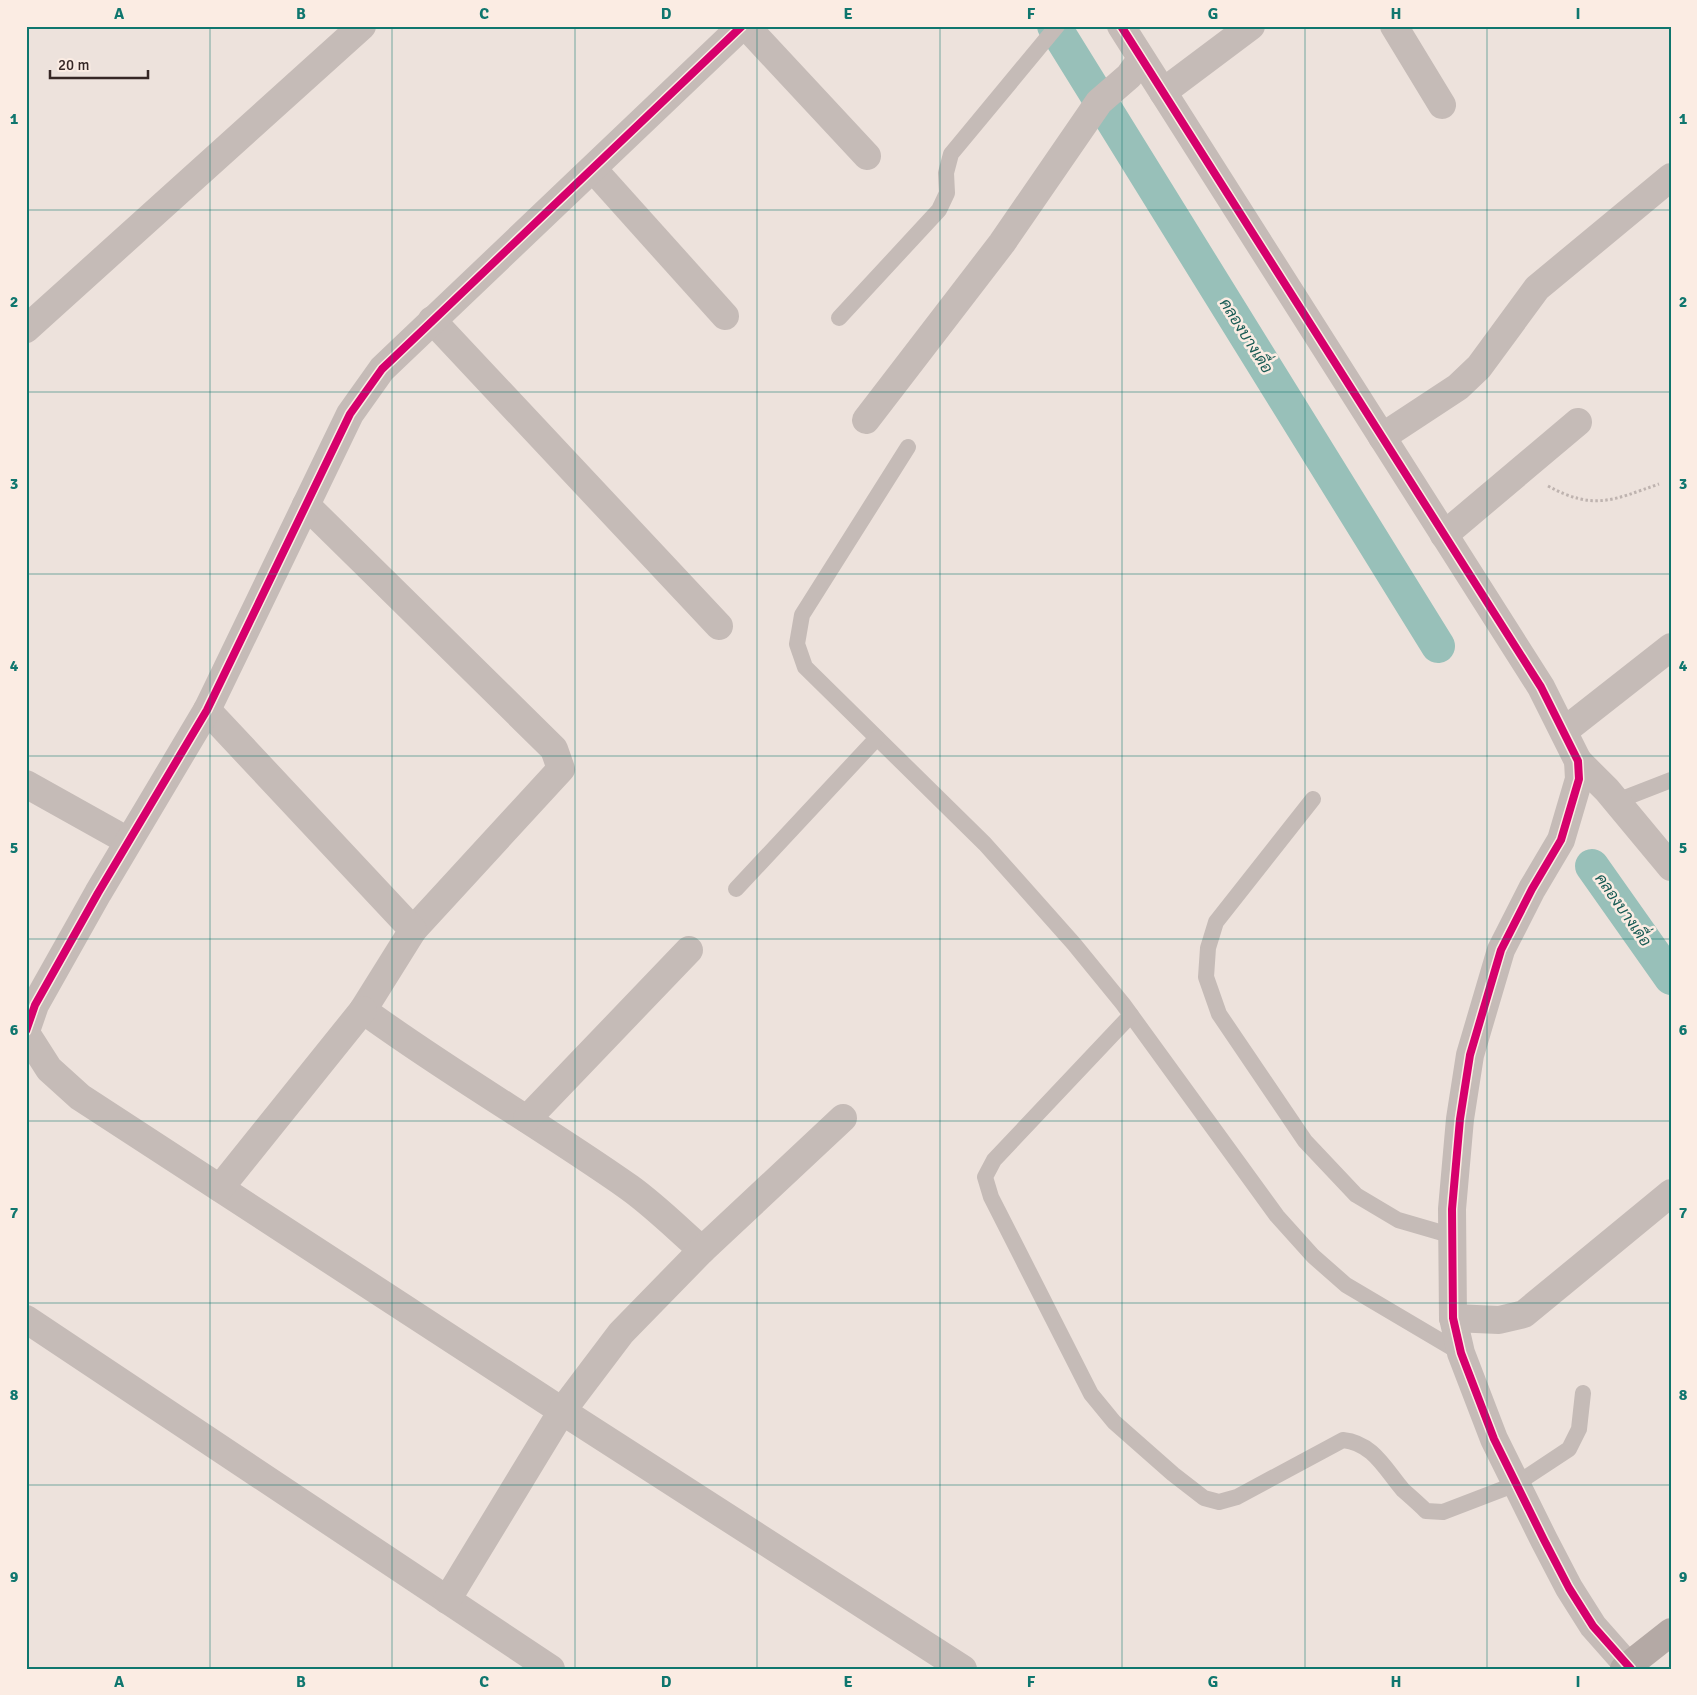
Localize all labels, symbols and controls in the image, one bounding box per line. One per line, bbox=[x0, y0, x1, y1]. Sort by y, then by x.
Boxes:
text: A bbox=[114, 4, 125, 24]
text: B bbox=[296, 4, 306, 24]
text: C bbox=[479, 4, 489, 24]
text: D bbox=[661, 4, 672, 24]
text: E bbox=[843, 4, 853, 24]
text: F bbox=[1027, 4, 1036, 24]
text: G bbox=[1208, 4, 1218, 24]
text: H bbox=[1391, 4, 1401, 24]
text: I bbox=[1575, 4, 1581, 24]
scale bar bbox=[50, 48, 148, 80]
text: 20 m bbox=[58, 56, 89, 74]
text: 1 bbox=[10, 109, 19, 129]
text: 1 bbox=[1679, 109, 1688, 129]
text: 2 bbox=[10, 292, 18, 312]
water label: คลองบางเดื่อ bbox=[1215, 292, 1281, 377]
text: 2 bbox=[1679, 292, 1687, 312]
text: 3 bbox=[10, 474, 18, 494]
text: 3 bbox=[1679, 474, 1687, 494]
text: 4 bbox=[10, 656, 19, 676]
text: 4 bbox=[1679, 656, 1688, 676]
text: 5 bbox=[10, 838, 18, 858]
text: 5 bbox=[1679, 838, 1687, 858]
water label: คลองบางเดื่อ bbox=[1590, 867, 1660, 950]
text: 6 bbox=[10, 1020, 19, 1040]
text: 6 bbox=[1679, 1020, 1688, 1040]
text: 7 bbox=[10, 1203, 19, 1223]
text: 7 bbox=[1679, 1203, 1688, 1223]
text: 8 bbox=[10, 1385, 19, 1405]
text: 8 bbox=[1679, 1385, 1688, 1405]
text: 9 bbox=[10, 1567, 19, 1587]
text: 9 bbox=[1679, 1567, 1688, 1587]
text: A bbox=[114, 1672, 125, 1692]
text: B bbox=[296, 1672, 306, 1692]
text: C bbox=[479, 1672, 489, 1692]
text: D bbox=[661, 1672, 672, 1692]
text: E bbox=[843, 1672, 853, 1692]
text: F bbox=[1027, 1672, 1036, 1692]
text: G bbox=[1208, 1672, 1218, 1692]
text: H bbox=[1391, 1672, 1401, 1692]
text: I bbox=[1575, 1672, 1581, 1692]

